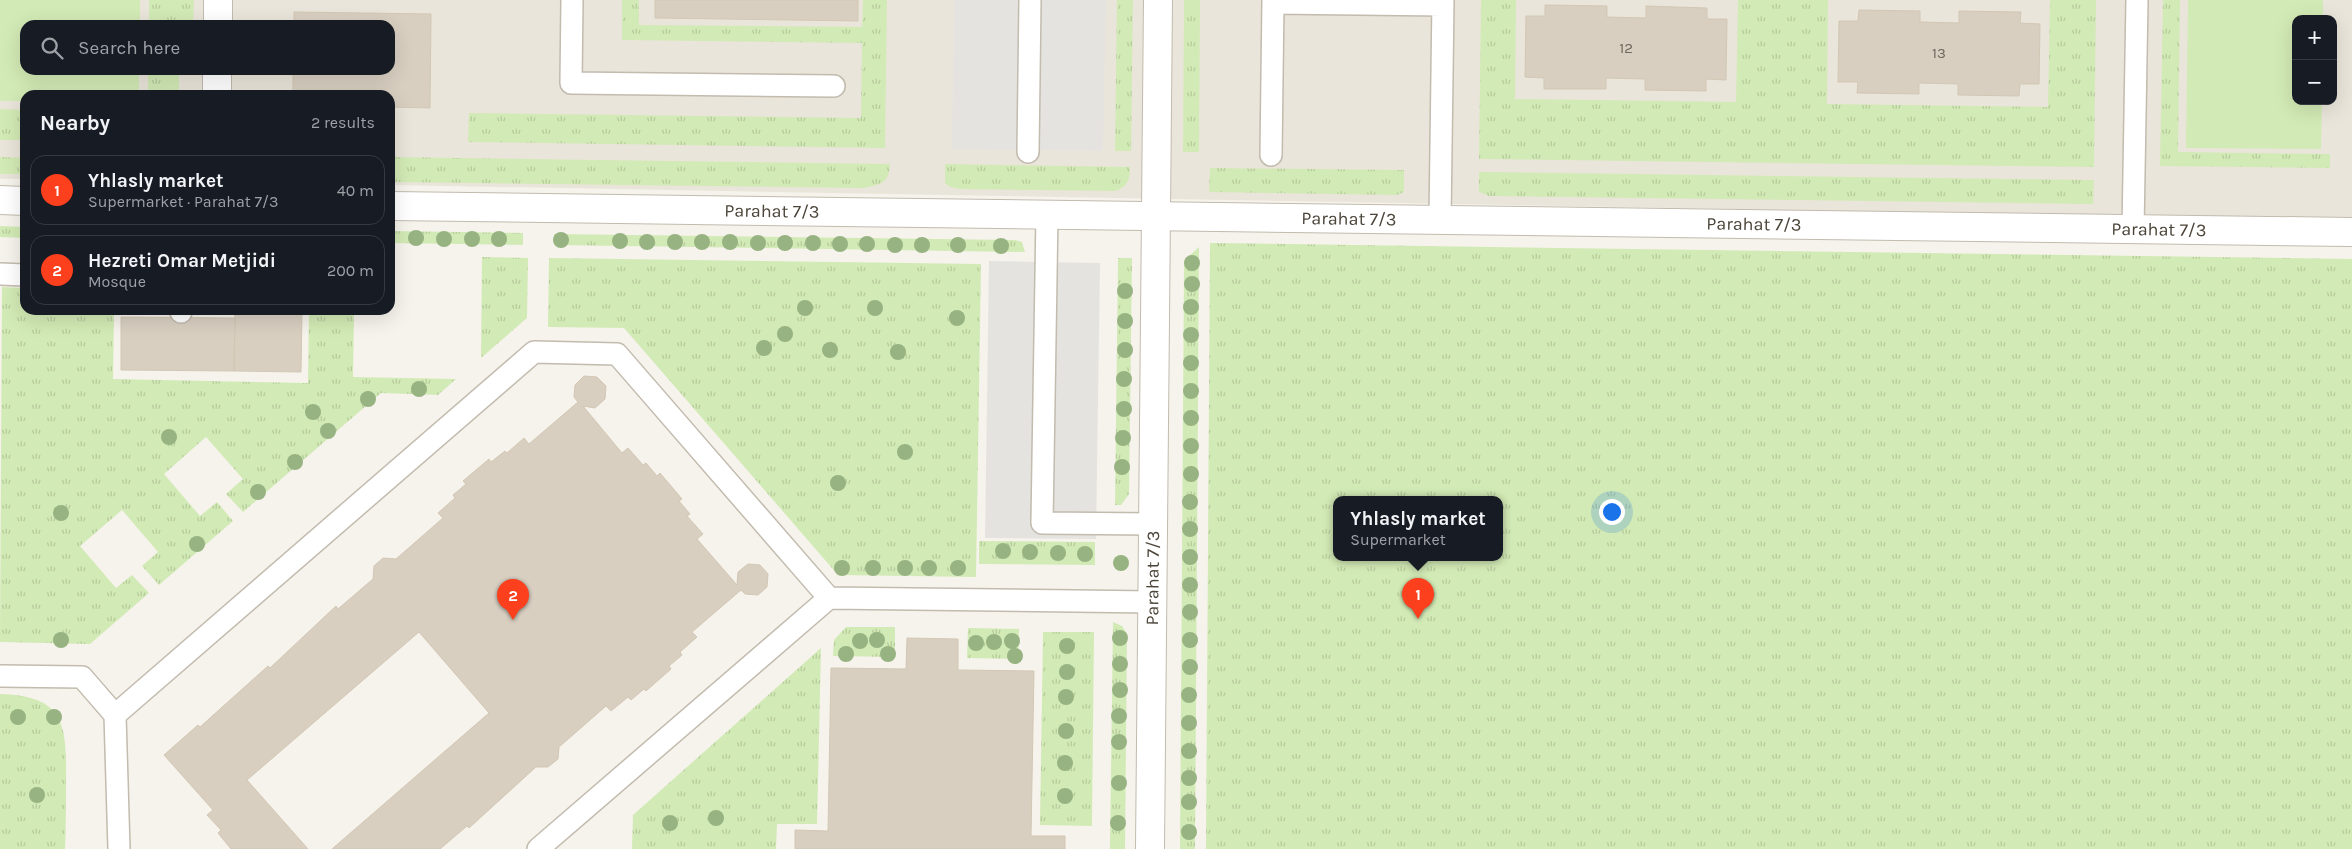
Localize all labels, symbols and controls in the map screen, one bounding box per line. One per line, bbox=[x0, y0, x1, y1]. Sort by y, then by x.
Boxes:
map controls bbox=[2292, 15, 2337, 105]
button: + bbox=[2292, 15, 2337, 60]
search box bbox=[20, 20, 395, 75]
icon: search bbox=[38, 34, 66, 62]
text: Search here bbox=[78, 37, 180, 59]
house number: 12 bbox=[1619, 39, 1633, 57]
house number: 13 bbox=[1932, 44, 1946, 62]
button: − bbox=[2292, 60, 2337, 105]
text: Nearby bbox=[40, 111, 110, 135]
text: 2 results bbox=[311, 113, 375, 132]
text: Yhlasly market bbox=[88, 170, 223, 192]
text: 1 bbox=[54, 181, 60, 200]
text: 40 m bbox=[337, 181, 374, 200]
text: Supermarket · Parahat 7/3 bbox=[88, 192, 278, 211]
street label: Parahat 7/3 bbox=[724, 199, 820, 223]
street label: Parahat 7/3 bbox=[1301, 207, 1397, 230]
street label: Parahat 7/3 bbox=[1706, 212, 1802, 236]
street label: Parahat 7/3 bbox=[2111, 218, 2207, 241]
text: Hezreti Omar Metjidi bbox=[88, 250, 276, 272]
text: 2 bbox=[52, 261, 62, 280]
text: 200 m bbox=[327, 261, 374, 280]
text: Mosque bbox=[88, 272, 146, 291]
popup bbox=[1333, 496, 1503, 561]
your location bbox=[1599, 499, 1625, 525]
text: Yhlasly market bbox=[1350, 508, 1486, 530]
street label: Parahat 7/3 bbox=[1141, 530, 1164, 626]
text: Supermarket bbox=[1350, 530, 1446, 549]
pin: 1 bbox=[1402, 578, 1434, 619]
pin: 2 bbox=[497, 579, 529, 620]

